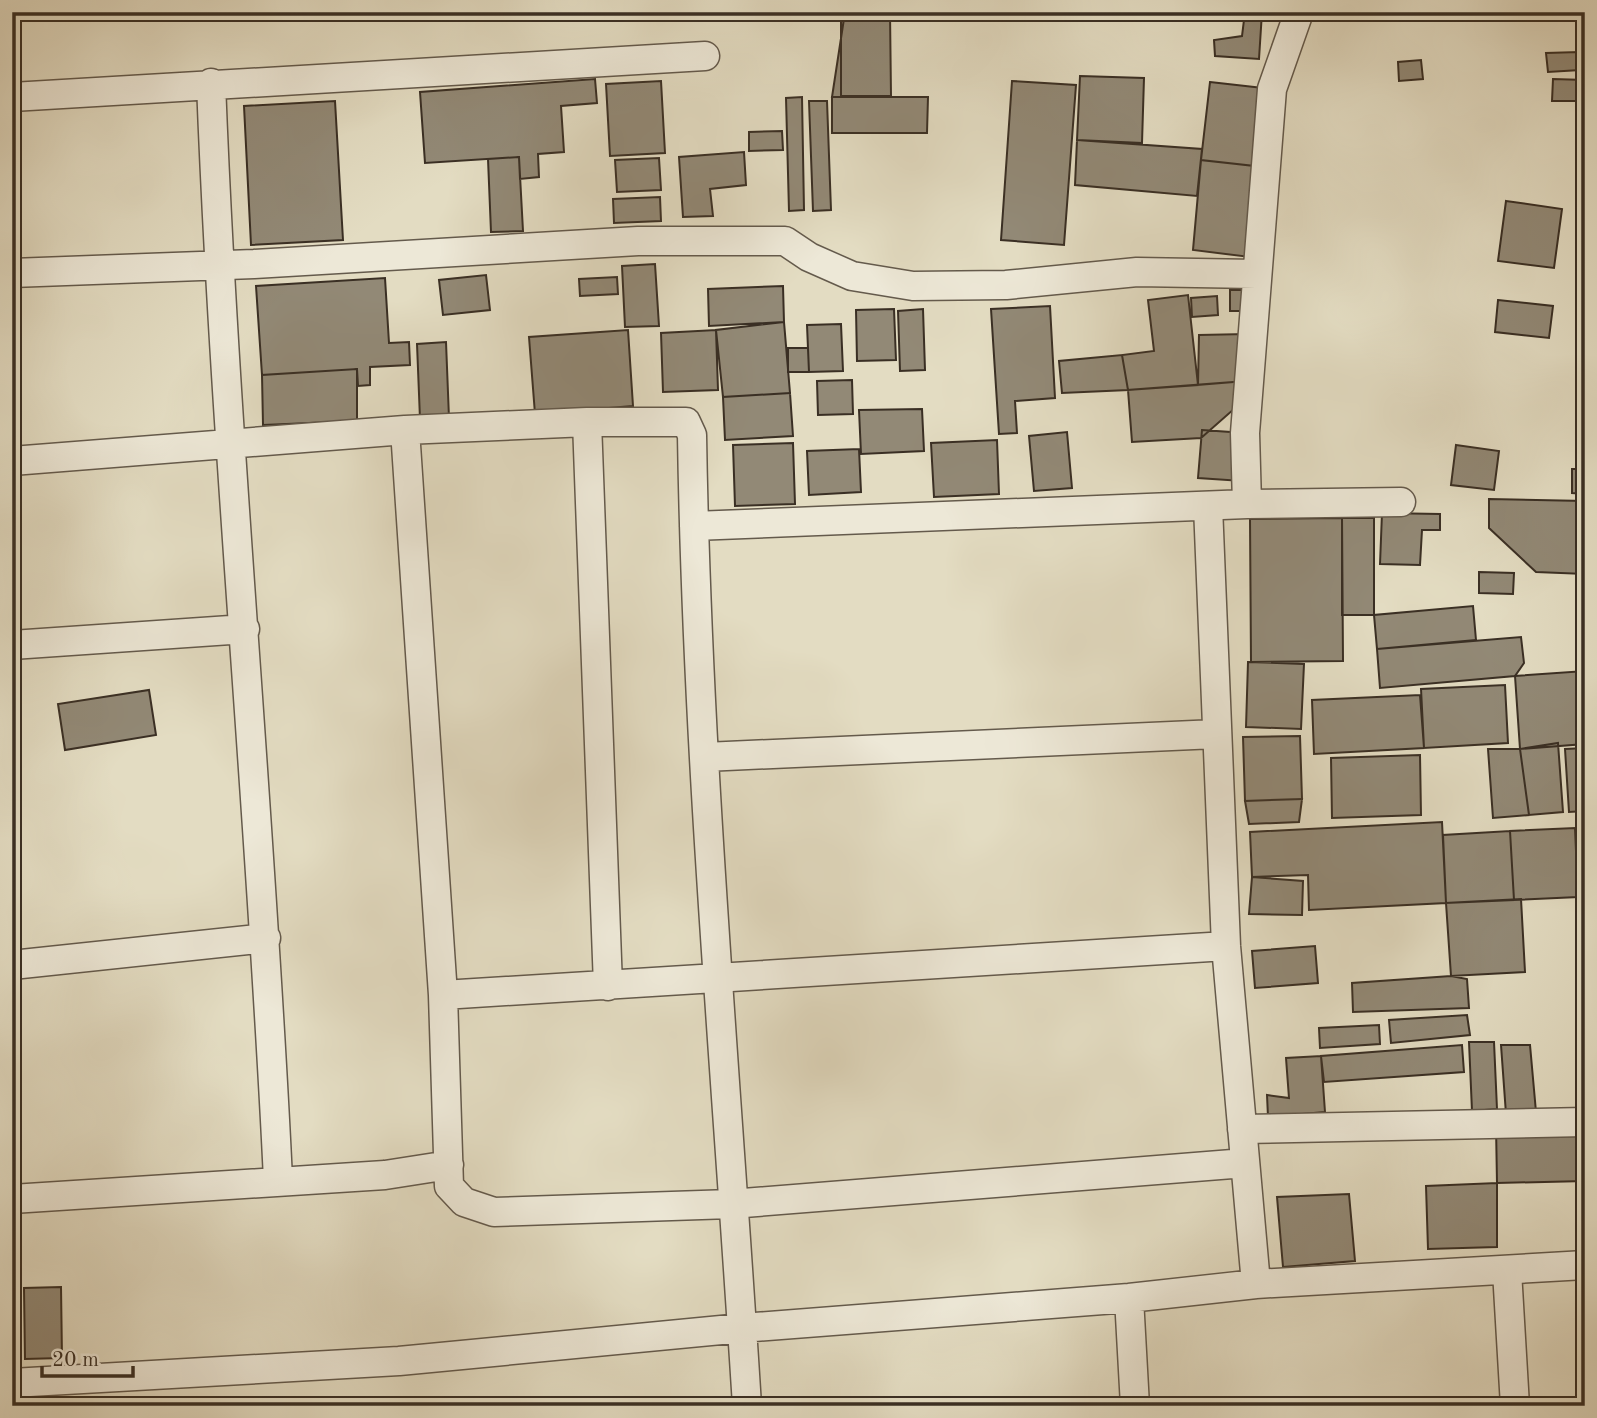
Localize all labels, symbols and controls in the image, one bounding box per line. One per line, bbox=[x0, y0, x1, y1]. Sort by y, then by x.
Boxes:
scale bar bbox=[42, 1334, 133, 1378]
text: 20 m bbox=[52, 1350, 99, 1371]

